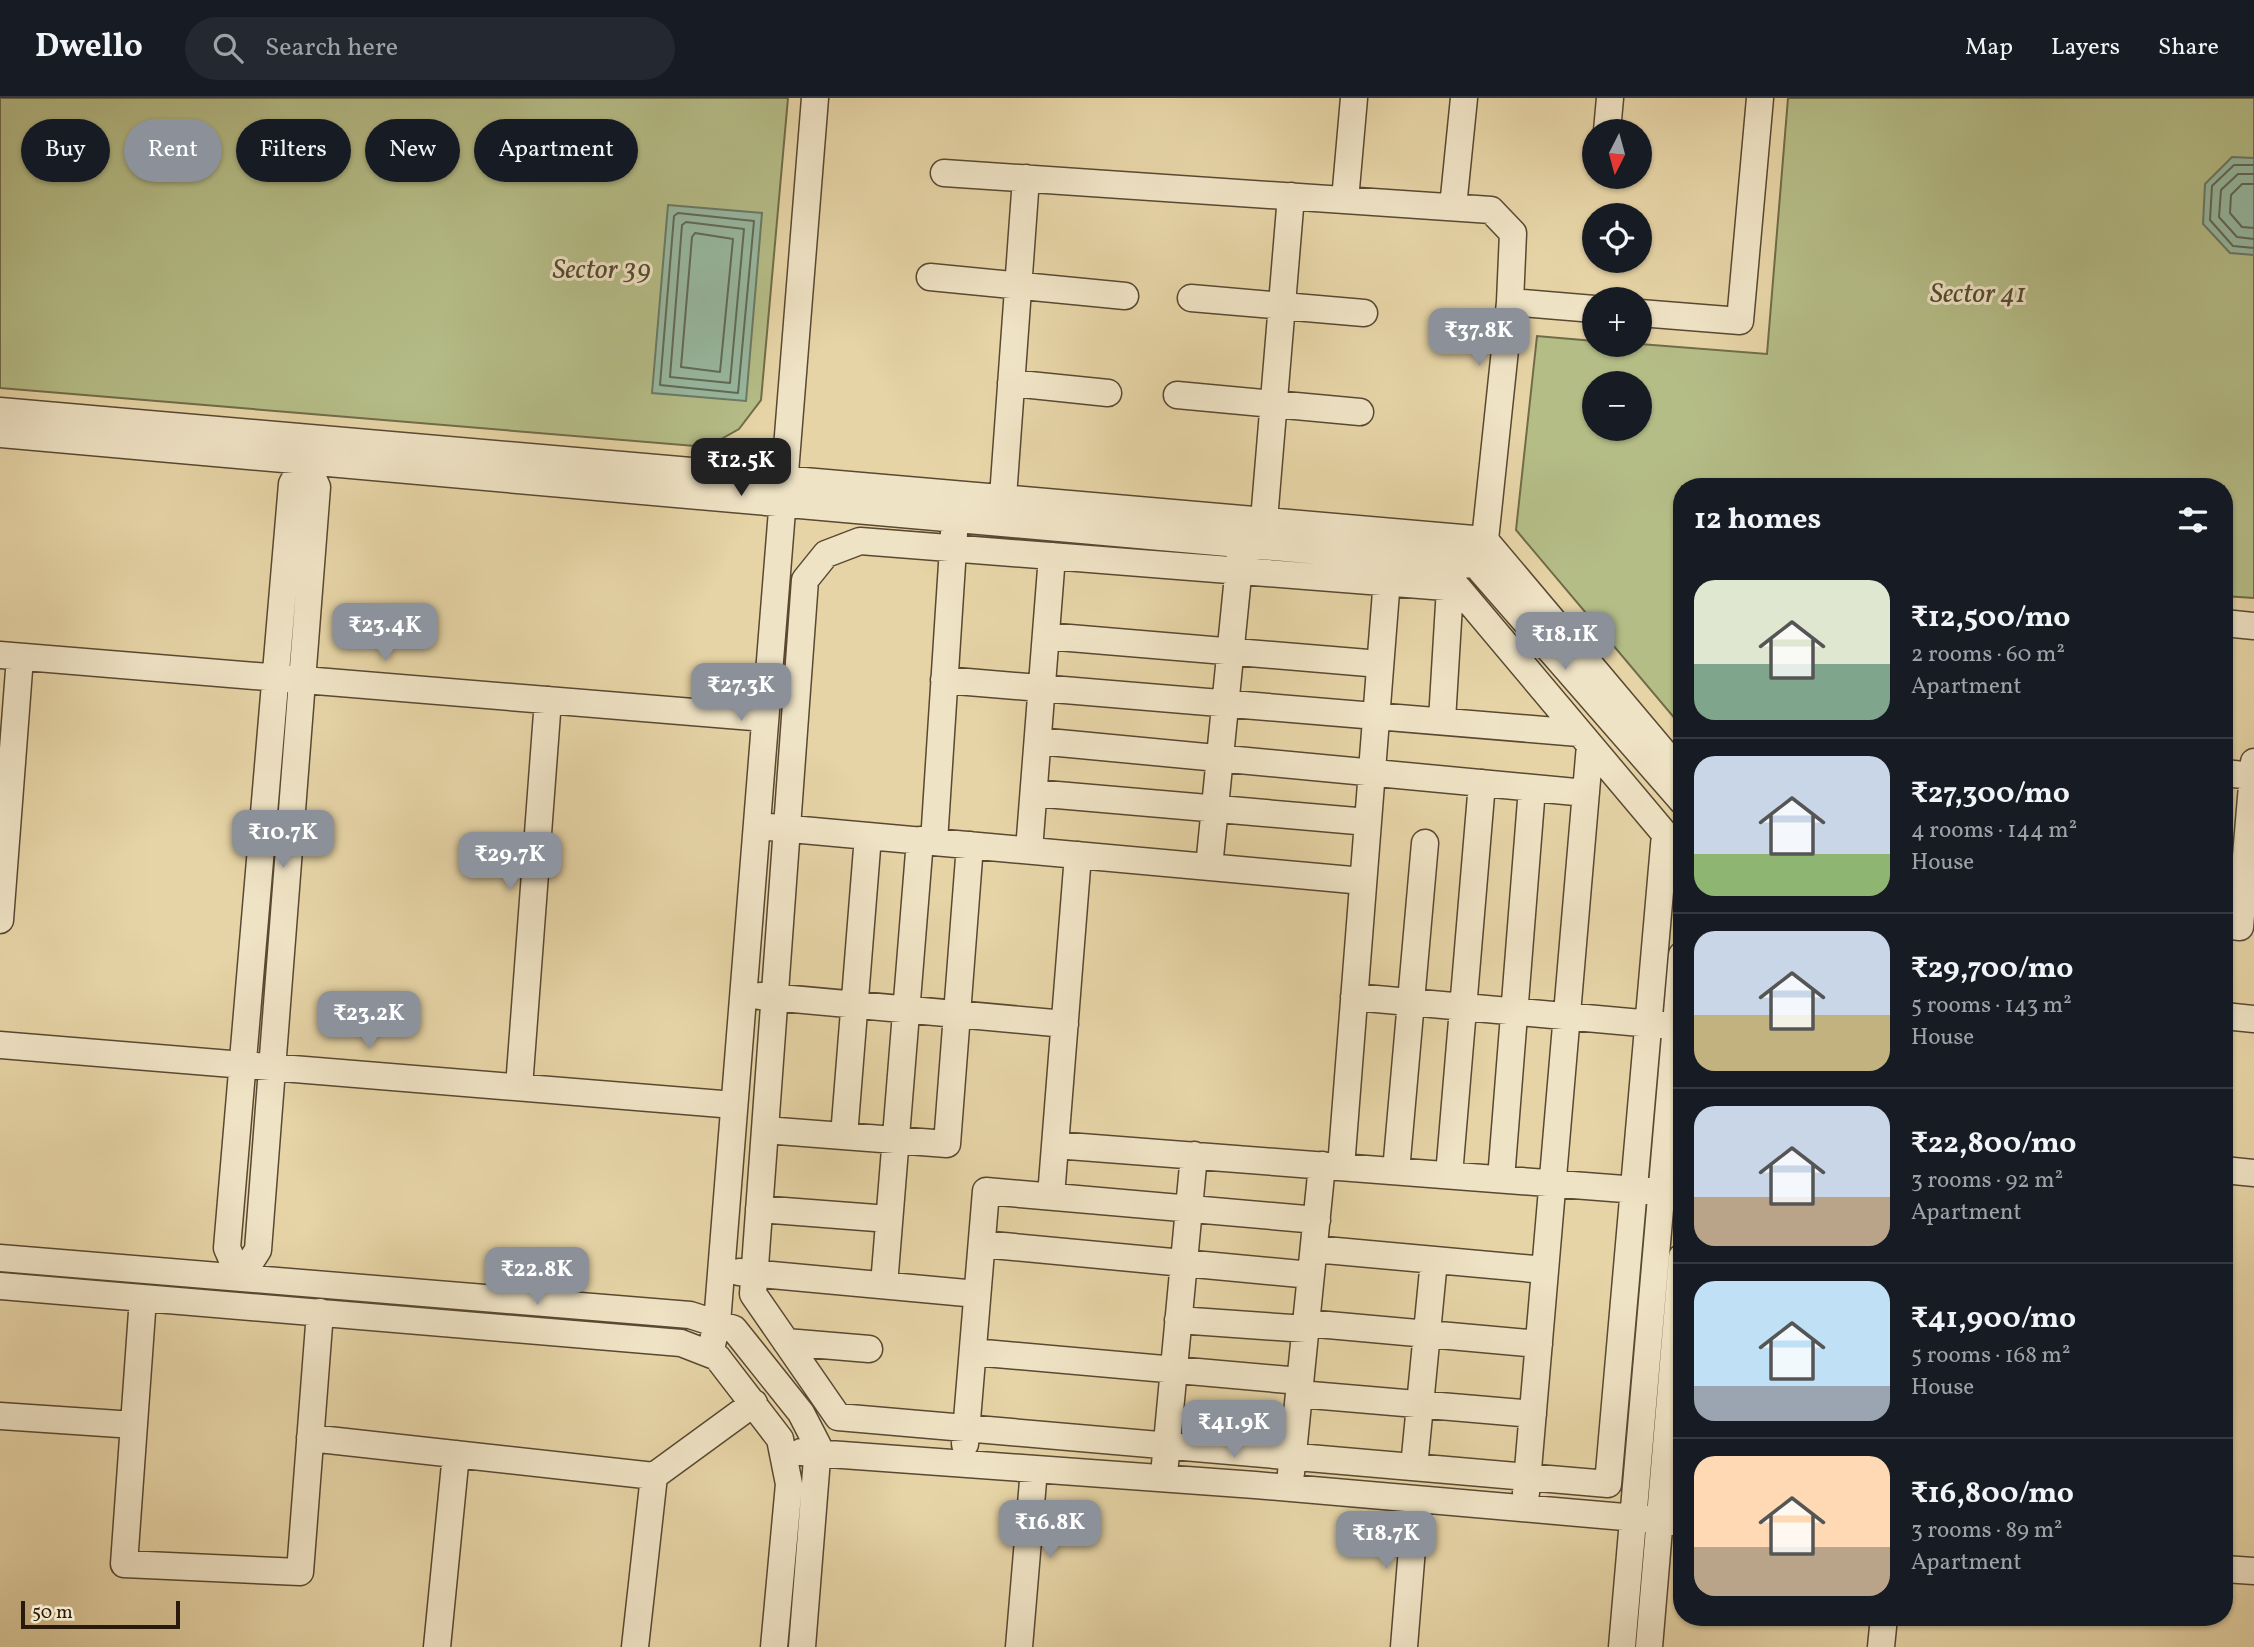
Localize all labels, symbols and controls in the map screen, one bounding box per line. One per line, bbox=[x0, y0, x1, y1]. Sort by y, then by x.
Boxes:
search box bbox=[185, 17, 675, 80]
text: Dwello bbox=[35, 25, 143, 71]
icon: search bbox=[209, 29, 247, 67]
text: Search here bbox=[265, 30, 398, 66]
text: Map bbox=[1965, 31, 2013, 65]
text: Layers bbox=[2051, 31, 2120, 65]
text: Share bbox=[2158, 31, 2219, 65]
chip: Buy bbox=[21, 119, 110, 182]
chip: Rent bbox=[124, 119, 222, 182]
chip: Filters bbox=[236, 119, 351, 182]
chip: New bbox=[365, 119, 460, 182]
chip: Apartment bbox=[474, 119, 638, 182]
north arrow bbox=[1582, 119, 1652, 189]
map controls bbox=[1582, 119, 1652, 441]
button: locate bbox=[1582, 203, 1652, 273]
park label: Sector 39 bbox=[552, 251, 652, 290]
park label: Sector 41 bbox=[1930, 275, 2026, 314]
button: + bbox=[1582, 287, 1652, 357]
pin: ₹37.8K bbox=[1422, 308, 1536, 368]
text: ₹37.8K bbox=[1445, 315, 1513, 347]
button: − bbox=[1582, 371, 1652, 441]
pin: ₹12.5K bbox=[684, 438, 798, 498]
text: ₹12.5K bbox=[707, 445, 775, 477]
text: 12 homes bbox=[1694, 499, 1821, 541]
icon: filters bbox=[2174, 501, 2212, 539]
text: ₹12,500/mo bbox=[1911, 597, 2071, 639]
pin: ₹23.4K bbox=[328, 603, 442, 663]
icon: home bbox=[1750, 608, 1834, 692]
text: ₹23.4K bbox=[348, 610, 422, 642]
pin: ₹18.1K bbox=[1508, 612, 1622, 672]
text: ₹18.1K bbox=[1532, 619, 1598, 651]
text: 2 rooms · 60 m² bbox=[1911, 639, 2065, 671]
pin: ₹27.3K bbox=[684, 664, 798, 723]
text: ₹27.3K bbox=[707, 670, 775, 702]
text: Apartment bbox=[1911, 671, 2022, 703]
text: ₹27,300/mo bbox=[1911, 773, 2070, 815]
icon: home bbox=[1750, 784, 1834, 868]
pin: ₹10.7K bbox=[226, 810, 340, 870]
text: 4 rooms · 144 m² bbox=[1911, 815, 2077, 847]
text: ₹10.7K bbox=[248, 817, 318, 849]
pin: ₹29.7K bbox=[453, 832, 567, 892]
text: ₹29.7K bbox=[475, 839, 545, 871]
text: House bbox=[1911, 847, 1974, 879]
text: ₹29,700/mo bbox=[1911, 948, 2073, 990]
icon: home bbox=[1750, 959, 1834, 1043]
text: 5 rooms · 143 m² bbox=[1911, 990, 2072, 1022]
pin: ₹23.2K bbox=[312, 992, 426, 1051]
text: ₹23.2K bbox=[333, 998, 405, 1030]
text: House bbox=[1911, 1022, 1974, 1054]
text: ₹22,800/mo bbox=[1911, 1123, 2077, 1165]
icon: home bbox=[1750, 1134, 1834, 1218]
text: 3 rooms · 92 m² bbox=[1911, 1165, 2063, 1197]
text: Apartment bbox=[1911, 1197, 2022, 1229]
pin: ₹22.8K bbox=[480, 1248, 594, 1307]
text: ₹22.8K bbox=[501, 1254, 573, 1286]
text: ₹41,900/mo bbox=[1911, 1298, 2076, 1340]
icon: home bbox=[1750, 1309, 1834, 1393]
text: 5 rooms · 168 m² bbox=[1911, 1340, 2070, 1372]
text: House bbox=[1911, 1372, 1974, 1404]
pin: ₹41.9K bbox=[1177, 1400, 1291, 1460]
text: ₹41.9K bbox=[1198, 1407, 1270, 1439]
text: ₹16,800/mo bbox=[1911, 1473, 2074, 1515]
icon: home bbox=[1750, 1484, 1834, 1568]
pin: ₹16.8K bbox=[993, 1500, 1107, 1560]
text: ₹16.8K bbox=[1015, 1507, 1085, 1539]
pin: ₹18.7K bbox=[1329, 1512, 1443, 1571]
text: 3 rooms · 89 m² bbox=[1911, 1515, 2063, 1547]
text: ₹18.7K bbox=[1352, 1518, 1420, 1550]
text: Apartment bbox=[1911, 1547, 2022, 1579]
scale bar bbox=[21, 1598, 180, 1630]
text: 50 m bbox=[32, 1600, 73, 1626]

